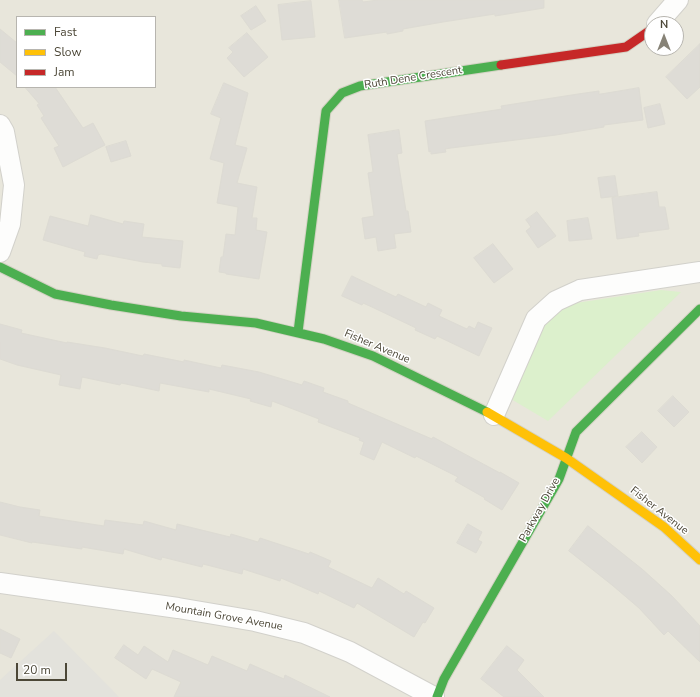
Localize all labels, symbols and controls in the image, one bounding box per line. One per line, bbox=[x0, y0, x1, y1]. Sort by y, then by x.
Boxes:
legend bbox=[16, 16, 156, 88]
north arrow bbox=[644, 16, 684, 56]
text: N bbox=[660, 17, 668, 32]
text: Fast bbox=[54, 24, 77, 40]
text: Slow bbox=[54, 44, 82, 60]
text: Jam bbox=[54, 64, 75, 80]
street label: Ruth Dene Crescent bbox=[363, 64, 463, 92]
street label: Fisher Avenue bbox=[342, 327, 412, 367]
street label: Parkway Drive bbox=[517, 476, 563, 544]
street label: Fisher Avenue bbox=[627, 484, 691, 538]
street label: Mountain Grove Avenue bbox=[164, 600, 284, 634]
scale bar bbox=[18, 655, 69, 681]
text: 20 m bbox=[23, 662, 51, 678]

